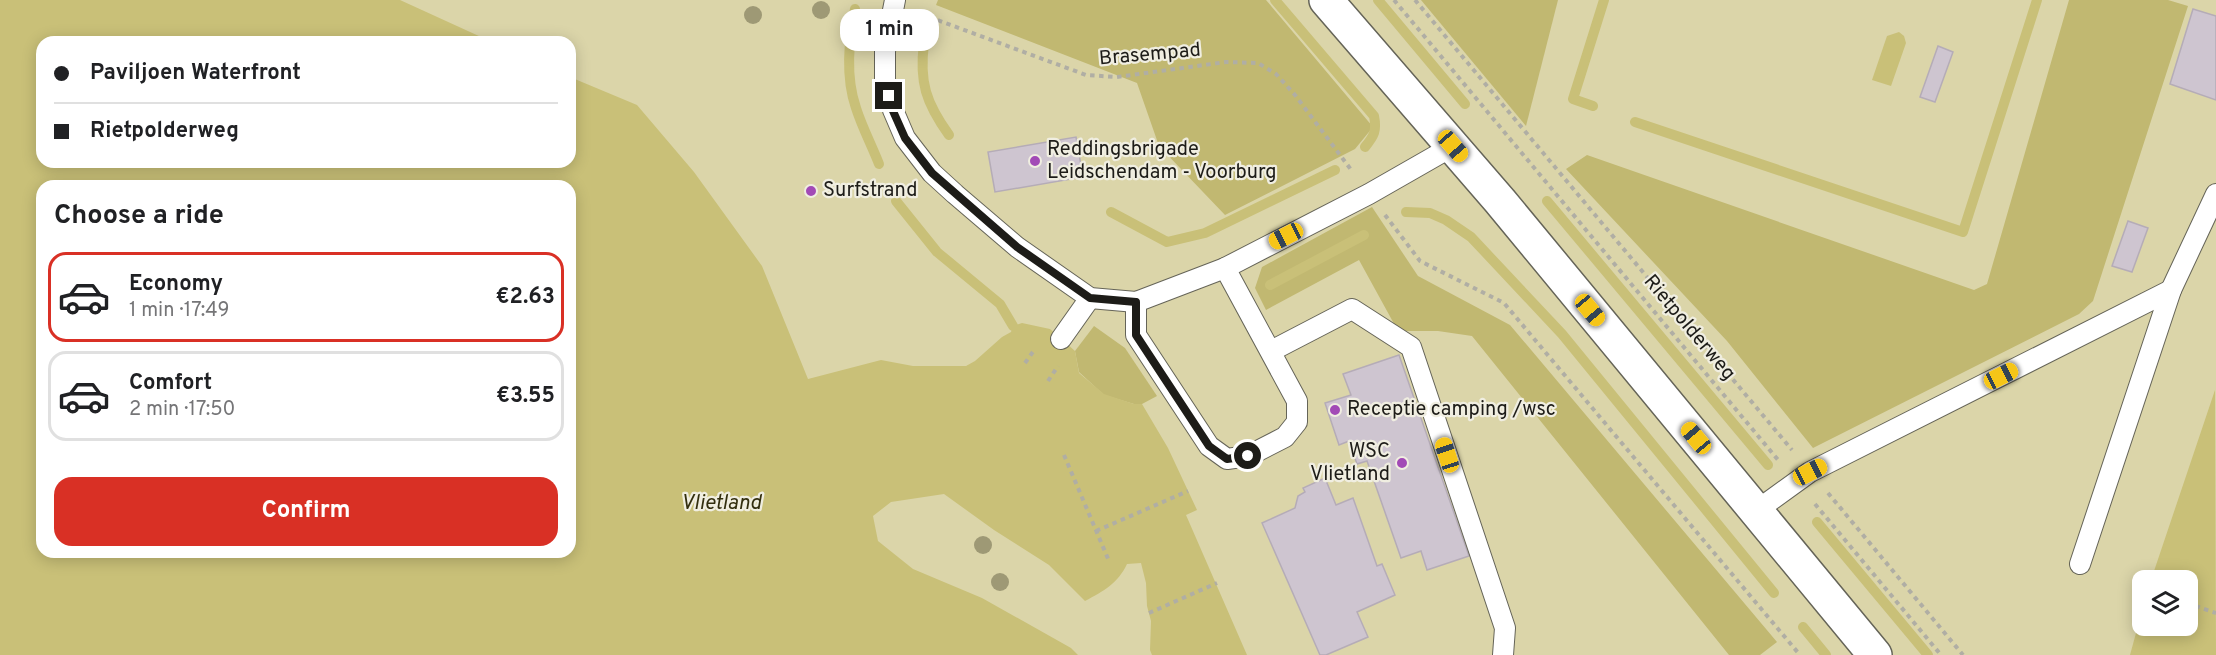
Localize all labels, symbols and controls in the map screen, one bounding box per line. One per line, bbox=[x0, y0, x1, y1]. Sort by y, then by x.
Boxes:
callout: 1 min bbox=[840, 9, 938, 51]
text: 1 min bbox=[865, 17, 914, 43]
street label: Brasempad bbox=[1098, 38, 1202, 72]
text: Paviljoen Waterfront bbox=[90, 60, 301, 87]
route end bbox=[875, 82, 902, 109]
text: Rietpolderweg bbox=[90, 118, 239, 145]
car bbox=[1434, 127, 1472, 165]
place label: Reddingsbrigade Leidschendam - Voorburg bbox=[1047, 137, 1277, 186]
marker: Reddingsbrigade Leidschendam - Voorburg bbox=[1028, 154, 1042, 168]
place label: Surfstrand bbox=[823, 178, 917, 204]
marker: Surfstrand bbox=[804, 184, 818, 198]
text: Choose a ride bbox=[54, 199, 224, 233]
car bbox=[1266, 220, 1306, 252]
icon: car bbox=[57, 270, 111, 324]
street label: Rietpolderweg bbox=[1637, 270, 1741, 386]
text: Economy bbox=[129, 271, 223, 298]
text: €2.63 bbox=[496, 284, 555, 311]
car bbox=[1572, 290, 1608, 330]
text: 1 min · 17:49 bbox=[129, 298, 229, 324]
car bbox=[1981, 360, 2021, 392]
icon: car bbox=[57, 369, 111, 423]
text: Comfort bbox=[129, 370, 212, 397]
text: €3.55 bbox=[496, 383, 555, 410]
text: 2 min · 17:50 bbox=[129, 397, 235, 423]
place label: Receptie camping /wsc bbox=[1347, 397, 1556, 423]
marker: Receptie camping /wsc bbox=[1328, 403, 1342, 417]
car bbox=[1678, 418, 1714, 458]
car bbox=[1433, 435, 1461, 475]
place label: WSC Vlietland bbox=[1310, 439, 1390, 488]
route start bbox=[1234, 442, 1261, 469]
marker: WSC Vlietland bbox=[1395, 456, 1409, 470]
car bbox=[1790, 456, 1830, 488]
button: Confirm bbox=[54, 477, 558, 546]
water label: Vlietland bbox=[681, 490, 763, 517]
map controls bbox=[2132, 570, 2198, 636]
button: layers bbox=[2132, 570, 2198, 636]

